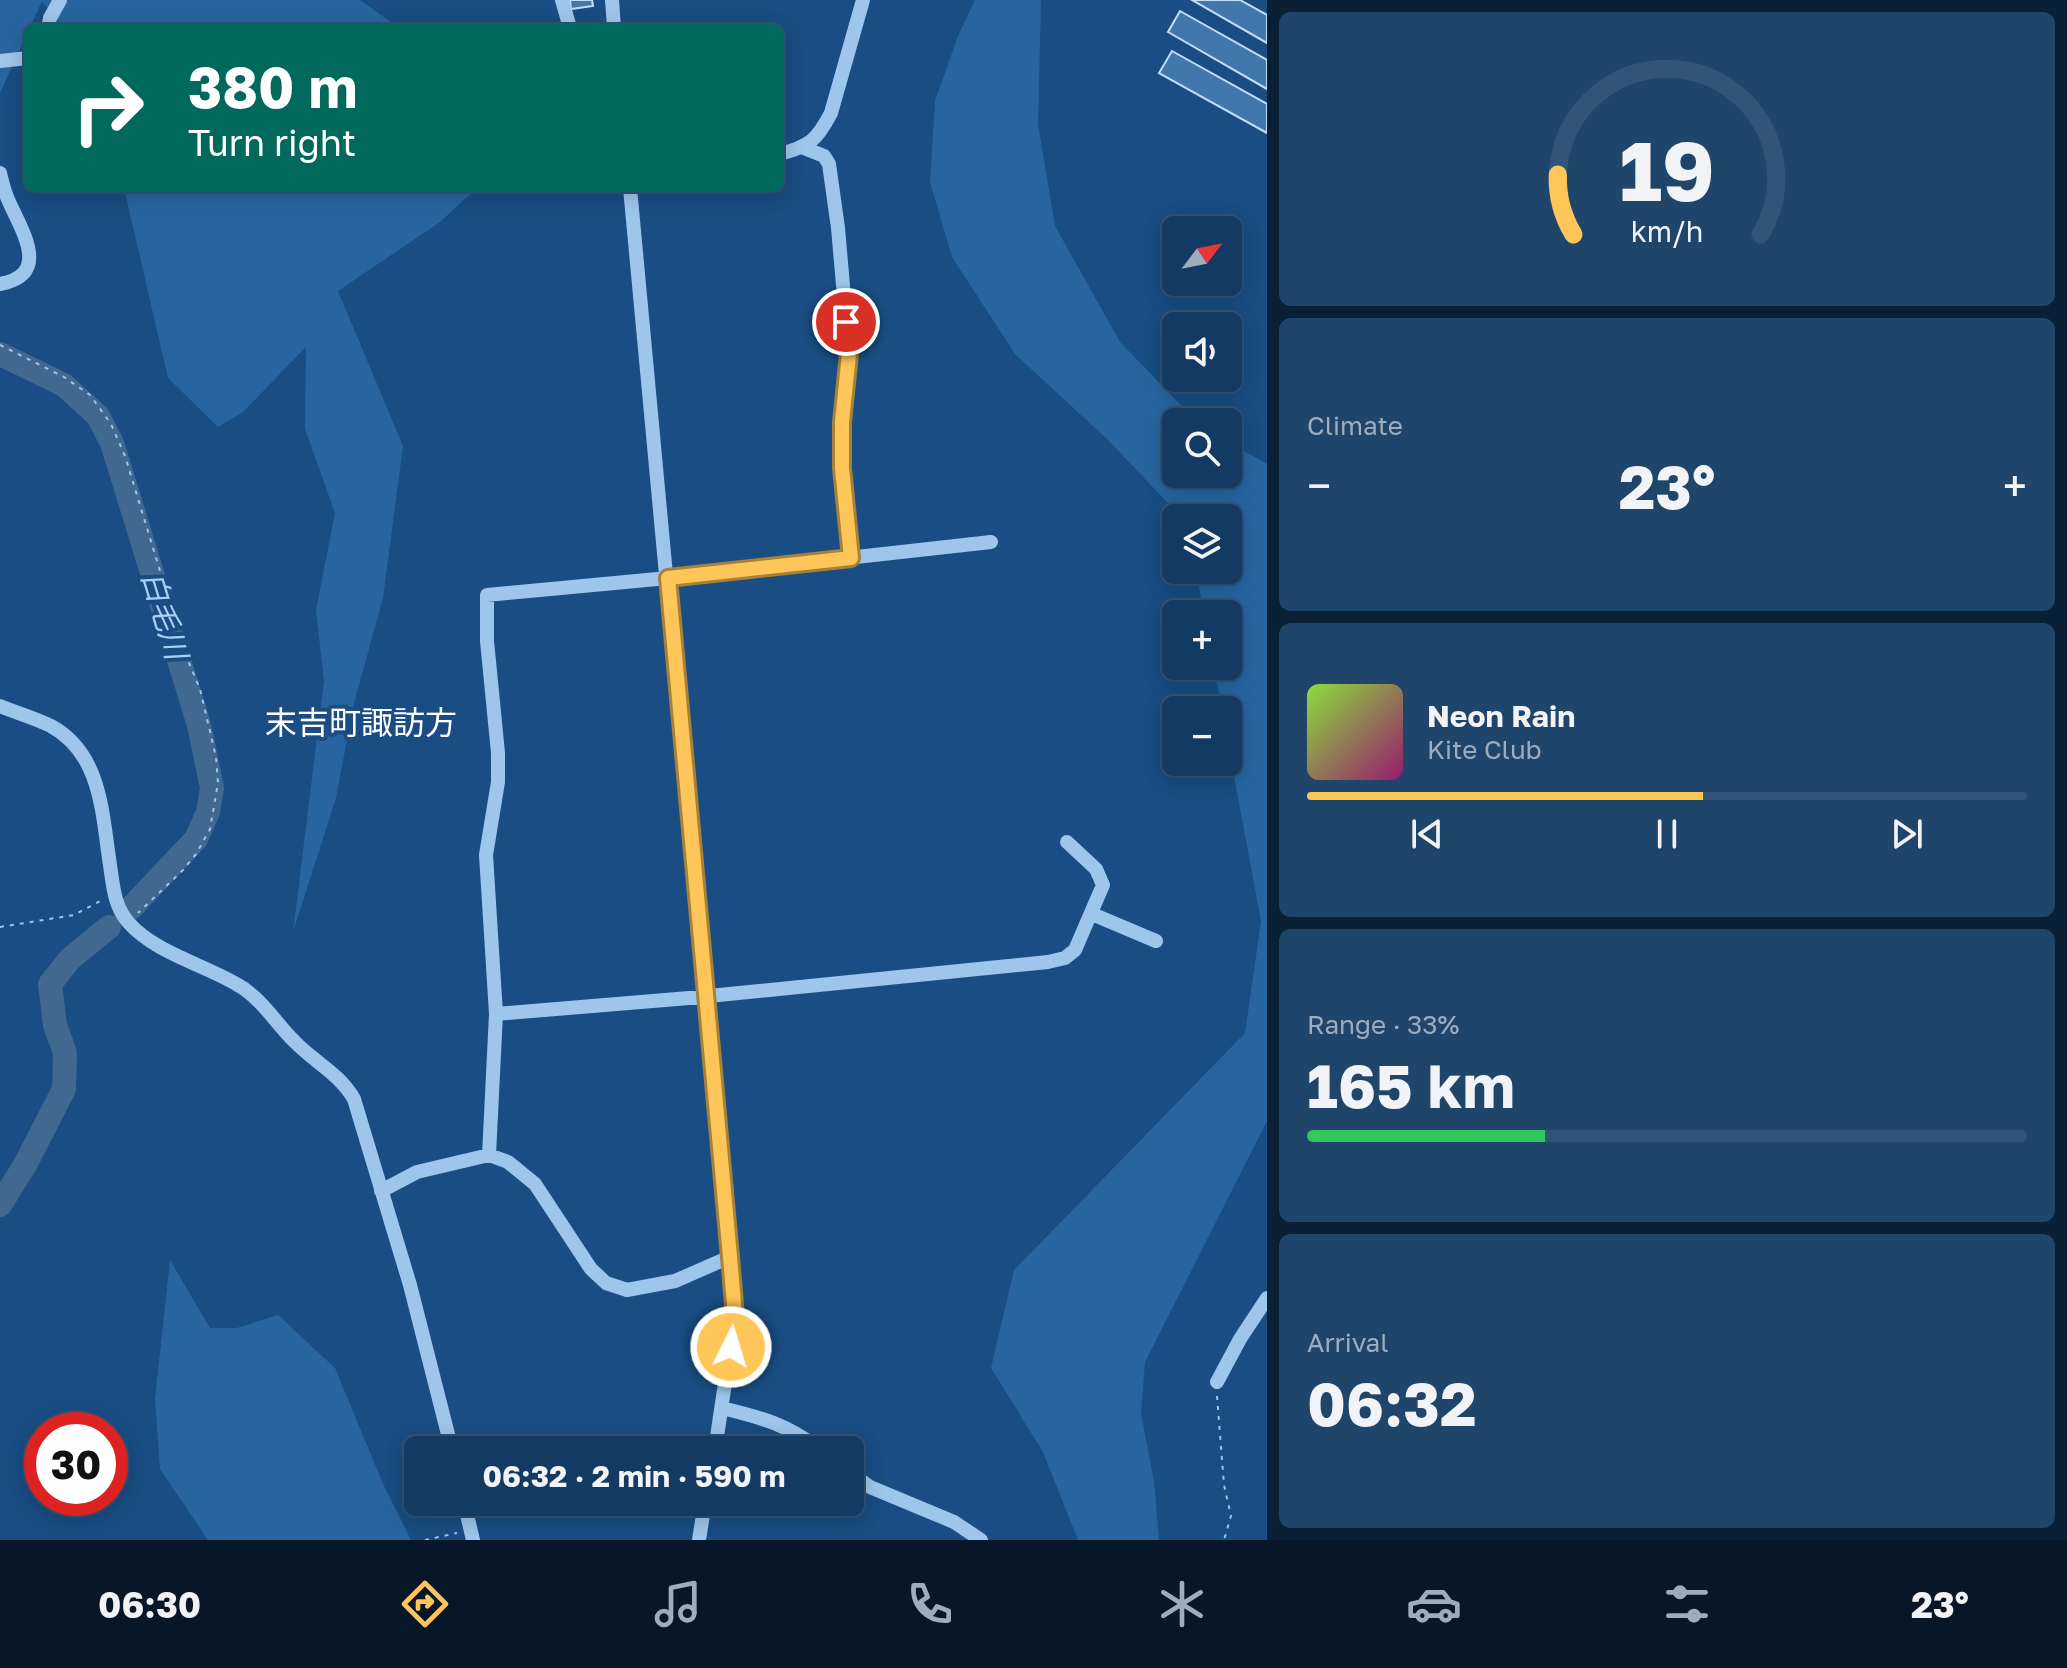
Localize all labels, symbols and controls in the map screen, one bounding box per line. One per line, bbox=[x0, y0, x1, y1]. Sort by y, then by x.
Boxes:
text: 380 m bbox=[188, 53, 357, 120]
icon: right bbox=[56, 56, 160, 160]
text: 19 bbox=[1619, 118, 1715, 218]
text: Turn right bbox=[188, 121, 356, 164]
text: km/h bbox=[1631, 214, 1703, 248]
north arrow bbox=[1162, 216, 1242, 296]
map controls bbox=[1162, 216, 1242, 776]
pin bbox=[812, 288, 880, 356]
icon: arrive bbox=[824, 300, 868, 344]
button: sound bbox=[1162, 312, 1242, 392]
button: search bbox=[1162, 408, 1242, 488]
text: Climate bbox=[1307, 410, 1403, 441]
text: 23° bbox=[1619, 450, 1715, 522]
text: − bbox=[1307, 459, 1331, 512]
text: + bbox=[2003, 459, 2027, 512]
button: layers bbox=[1162, 504, 1242, 584]
water label: 白毛川 bbox=[135, 567, 196, 666]
button: + bbox=[1162, 600, 1242, 680]
button: − bbox=[1162, 696, 1242, 776]
text: Neon Rain bbox=[1427, 698, 1575, 734]
district label: 末吉町諏訪方 bbox=[265, 703, 457, 741]
text: Kite Club bbox=[1427, 734, 1542, 765]
icon: previous bbox=[1405, 812, 1449, 856]
icon: pause bbox=[1645, 812, 1689, 856]
icon: next bbox=[1885, 812, 1929, 856]
text: Range · 33% bbox=[1307, 1009, 1459, 1040]
text: 165 km bbox=[1307, 1049, 1515, 1121]
position arrow bbox=[689, 1305, 773, 1389]
text: Arrival bbox=[1307, 1327, 1388, 1358]
text: 06:32 bbox=[1307, 1367, 1477, 1439]
speed limit sign: 30 bbox=[24, 1412, 128, 1516]
text: 06:32 · 2 min · 590 m bbox=[483, 1458, 785, 1494]
icon: directions bbox=[397, 1576, 453, 1632]
icon: music bbox=[650, 1576, 706, 1632]
icon: phone bbox=[902, 1576, 958, 1632]
icon: climate bbox=[1154, 1576, 1210, 1632]
icon: car bbox=[1406, 1576, 1462, 1632]
icon: filters bbox=[1659, 1576, 1715, 1632]
text: 06:30 bbox=[98, 1583, 201, 1626]
text: 23° bbox=[1911, 1583, 1969, 1626]

